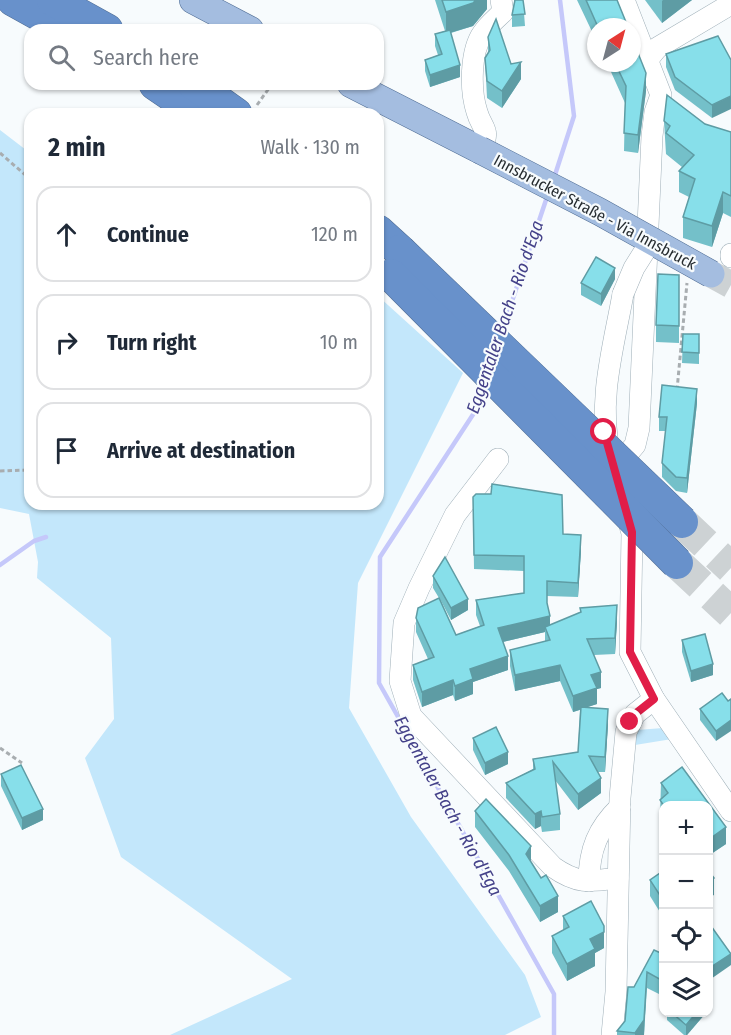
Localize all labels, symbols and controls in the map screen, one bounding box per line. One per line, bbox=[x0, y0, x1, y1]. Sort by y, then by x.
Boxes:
north arrow bbox=[587, 18, 641, 72]
search box bbox=[24, 24, 384, 90]
icon: search bbox=[45, 41, 78, 74]
text: Search here bbox=[93, 44, 199, 71]
text: 2 min bbox=[48, 132, 106, 163]
text: Walk · 130 m bbox=[260, 135, 360, 159]
street label: Innsbrucker Straße - Via Innsbruck bbox=[491, 151, 700, 274]
icon: ahead bbox=[50, 218, 83, 251]
water label: Eggentaler Bach - Rio d'Ega bbox=[462, 218, 548, 416]
text: Continue bbox=[107, 221, 189, 248]
text: 120 m bbox=[311, 222, 358, 246]
icon: right bbox=[50, 326, 83, 359]
text: Turn right bbox=[107, 329, 196, 356]
text: 10 m bbox=[320, 330, 358, 354]
route start bbox=[590, 418, 616, 444]
icon: arrive bbox=[50, 434, 83, 467]
text: Arrive at destination bbox=[107, 437, 295, 464]
route end bbox=[616, 708, 642, 734]
water label: Eggentaler Bach - Rio d'Ega bbox=[389, 712, 507, 900]
map controls bbox=[659, 801, 713, 1017]
button: + bbox=[659, 801, 713, 855]
button: − bbox=[659, 855, 713, 909]
button: locate bbox=[659, 909, 713, 963]
button: layers bbox=[659, 963, 713, 1017]

